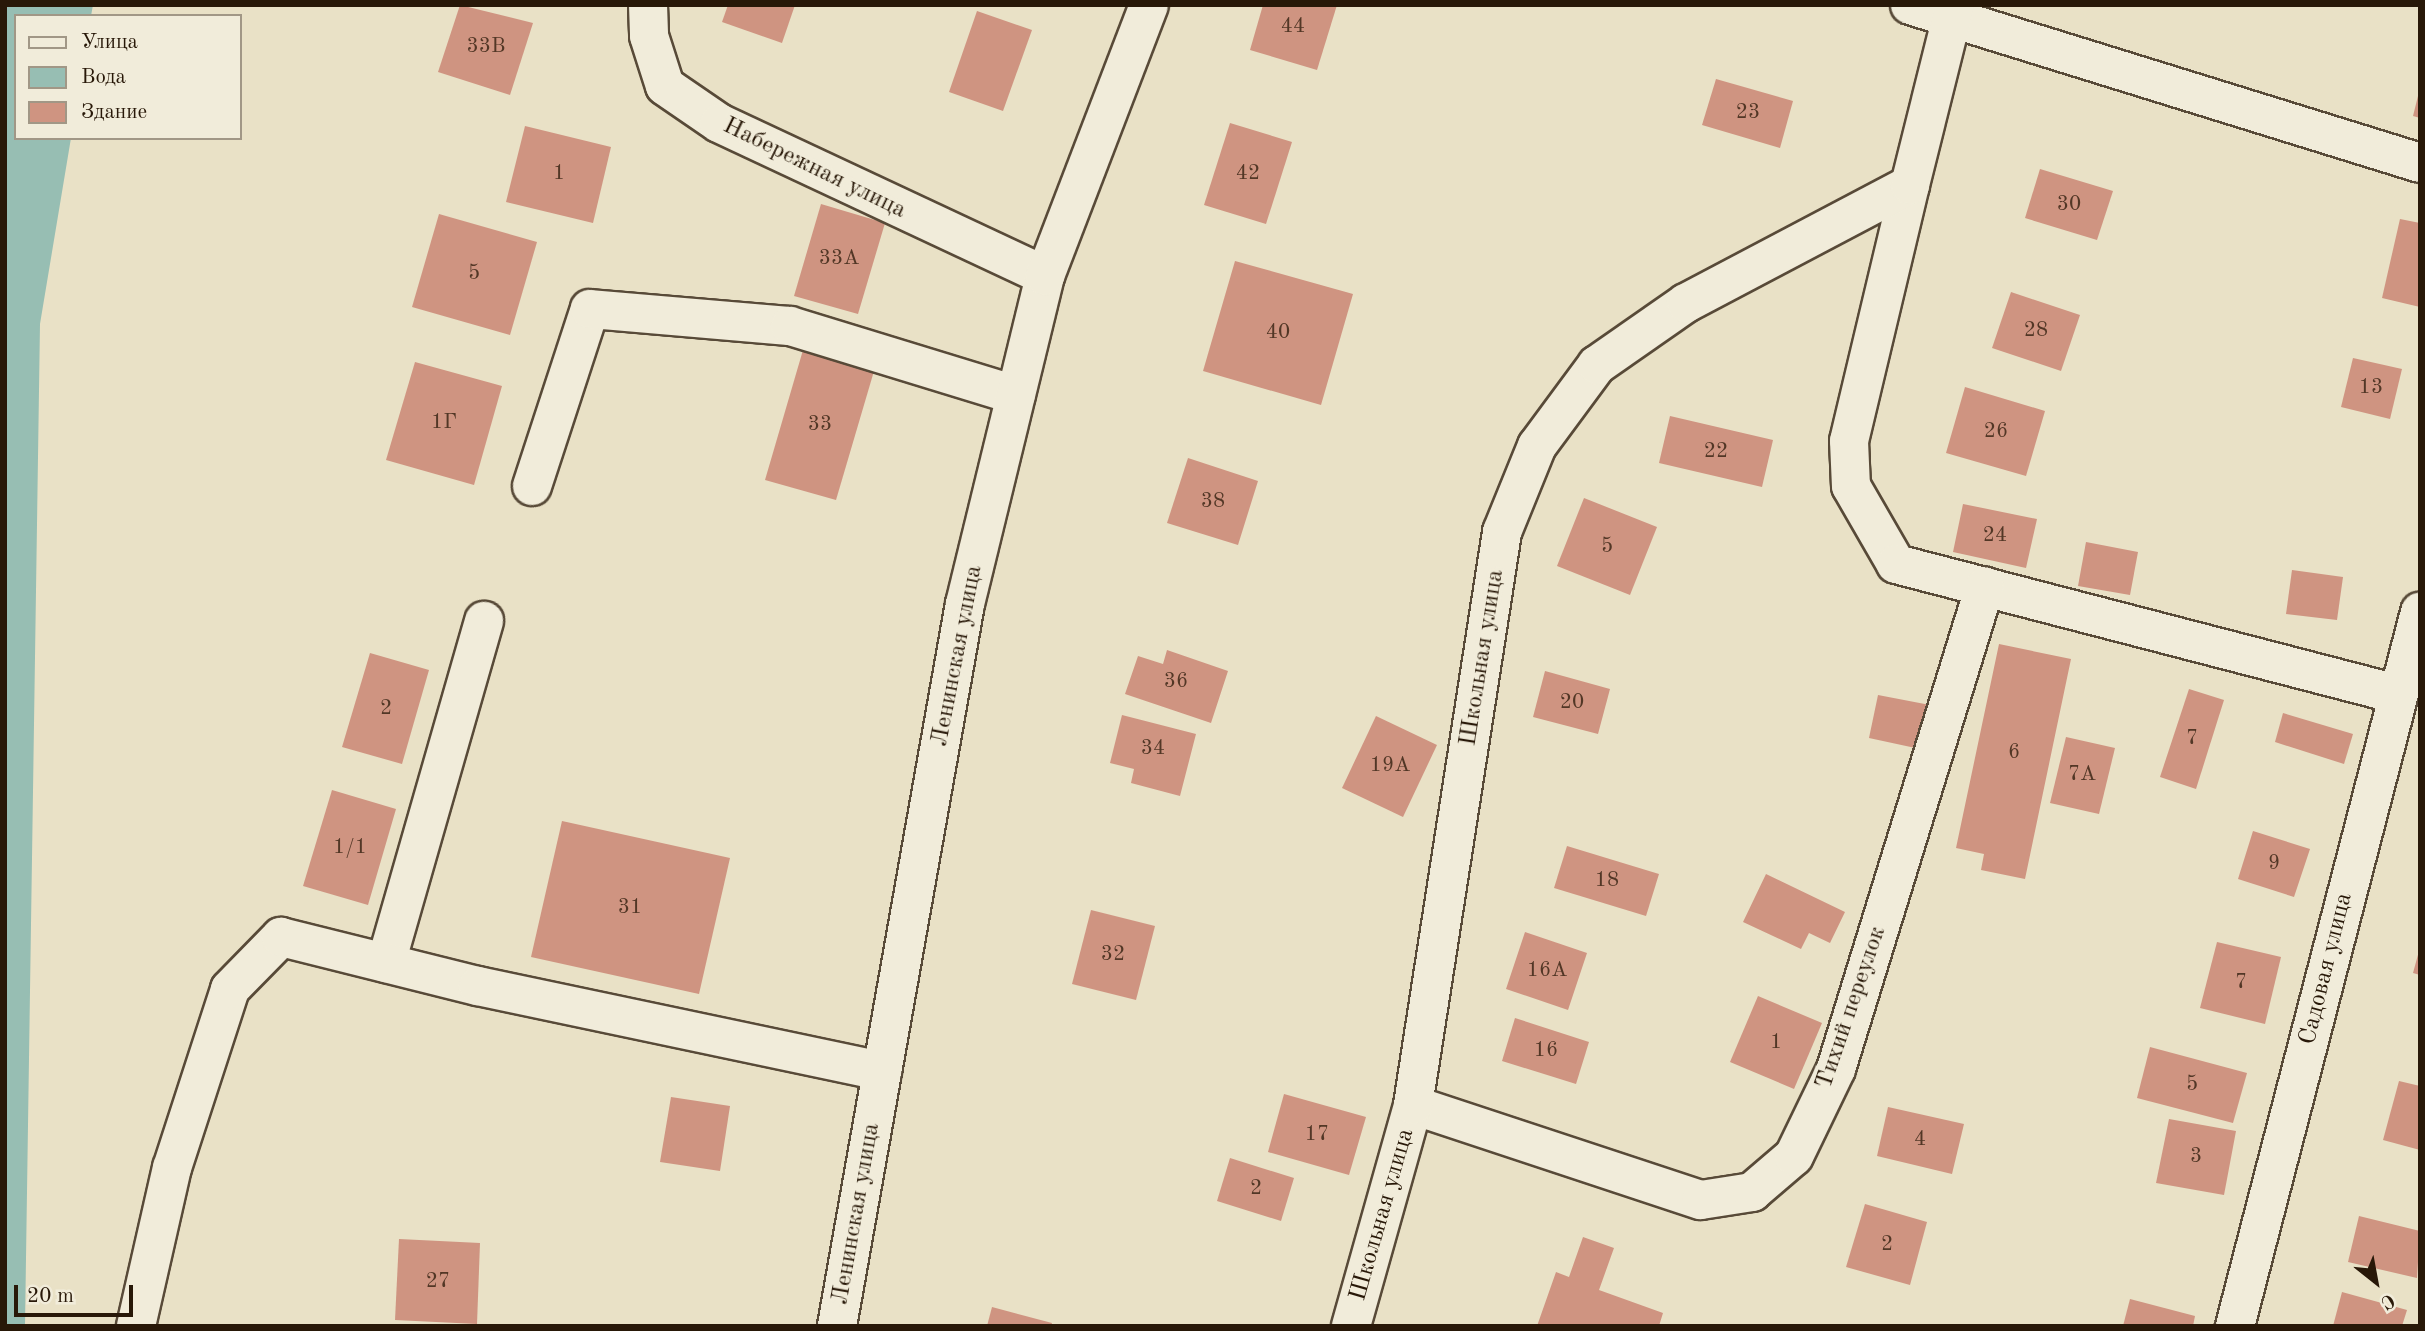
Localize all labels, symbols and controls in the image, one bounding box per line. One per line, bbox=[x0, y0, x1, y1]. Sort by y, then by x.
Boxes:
legend bbox=[14, 14, 242, 140]
house number: 44 bbox=[1281, 14, 1305, 40]
text: Улица bbox=[81, 32, 138, 53]
house number: 33В bbox=[467, 34, 505, 60]
text: Вода bbox=[81, 67, 126, 88]
house number: 23 bbox=[1736, 100, 1760, 126]
text: Здание bbox=[81, 102, 147, 123]
street label: Набережная улица bbox=[718, 112, 910, 226]
house number: 1 bbox=[553, 161, 565, 187]
house number: 42 bbox=[1236, 161, 1260, 187]
house number: 30 bbox=[2057, 192, 2081, 218]
house number: 33А bbox=[819, 246, 859, 272]
house number: 5 bbox=[468, 261, 480, 287]
house number: 28 bbox=[2024, 318, 2048, 344]
house number: 40 bbox=[1266, 320, 1290, 346]
house number: 13 bbox=[2359, 375, 2383, 401]
house number: 1Г bbox=[431, 410, 457, 436]
house number: 33 bbox=[808, 412, 832, 438]
house number: 26 bbox=[1984, 419, 2008, 445]
house number: 22 bbox=[1704, 439, 1728, 465]
house number: 38 bbox=[1201, 489, 1225, 515]
house number: 24 bbox=[1983, 523, 2007, 549]
house number: 5 bbox=[1601, 534, 1613, 560]
street label: Ленинская улица bbox=[926, 563, 990, 749]
street label: Школьная улица bbox=[1455, 568, 1511, 748]
house number: 36 bbox=[1164, 669, 1188, 695]
house number: 20 bbox=[1560, 690, 1584, 716]
house number: 2 bbox=[380, 696, 392, 722]
house number: 7 bbox=[2186, 726, 2198, 752]
house number: 34 bbox=[1141, 736, 1165, 762]
house number: 6 bbox=[2008, 740, 2020, 766]
house number: 19А bbox=[1370, 753, 1410, 779]
house number: 7А bbox=[2068, 762, 2096, 788]
house number: 1/1 bbox=[333, 835, 367, 861]
house number: 9 bbox=[2268, 851, 2280, 877]
house number: 18 bbox=[1595, 868, 1619, 894]
street label: Садовая улица bbox=[2294, 890, 2360, 1048]
house number: 31 bbox=[618, 895, 642, 921]
street label: Тихий переулок bbox=[1811, 923, 1893, 1093]
house number: 32 bbox=[1101, 942, 1125, 968]
house number: 16А bbox=[1527, 958, 1567, 984]
house number: 7 bbox=[2235, 970, 2247, 996]
house number: 1 bbox=[1770, 1030, 1782, 1056]
house number: 16 bbox=[1534, 1038, 1558, 1064]
house number: 5 bbox=[2186, 1072, 2198, 1098]
street label: Ленинская улица bbox=[827, 1121, 887, 1307]
house number: 17 bbox=[1305, 1122, 1329, 1148]
street label: Школьная улица bbox=[1345, 1125, 1421, 1305]
house number: 4 bbox=[1914, 1127, 1926, 1153]
house number: 3 bbox=[2190, 1144, 2202, 1170]
house number: 2 bbox=[1250, 1176, 1262, 1202]
house number: 2 bbox=[1881, 1232, 1893, 1258]
north arrow bbox=[2341, 1247, 2411, 1317]
house number: 27 bbox=[426, 1269, 450, 1295]
scale bar bbox=[18, 1272, 136, 1316]
text: 20 m bbox=[27, 1286, 74, 1307]
text: С bbox=[2377, 1289, 2397, 1312]

